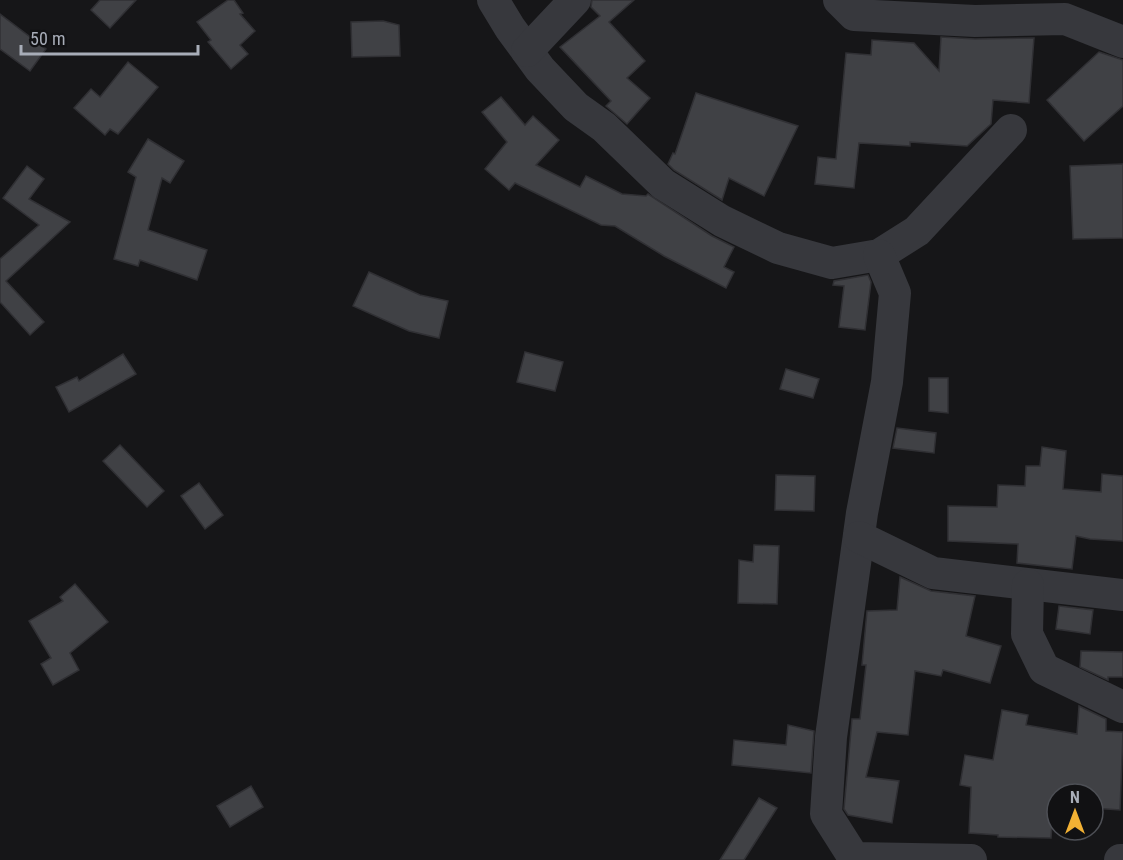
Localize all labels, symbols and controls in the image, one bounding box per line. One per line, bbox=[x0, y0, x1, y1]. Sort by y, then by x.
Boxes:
scale bar bbox=[21, 18, 198, 56]
text: 50 m bbox=[30, 28, 65, 49]
north arrow bbox=[1045, 782, 1105, 842]
text: N bbox=[1070, 788, 1080, 807]

